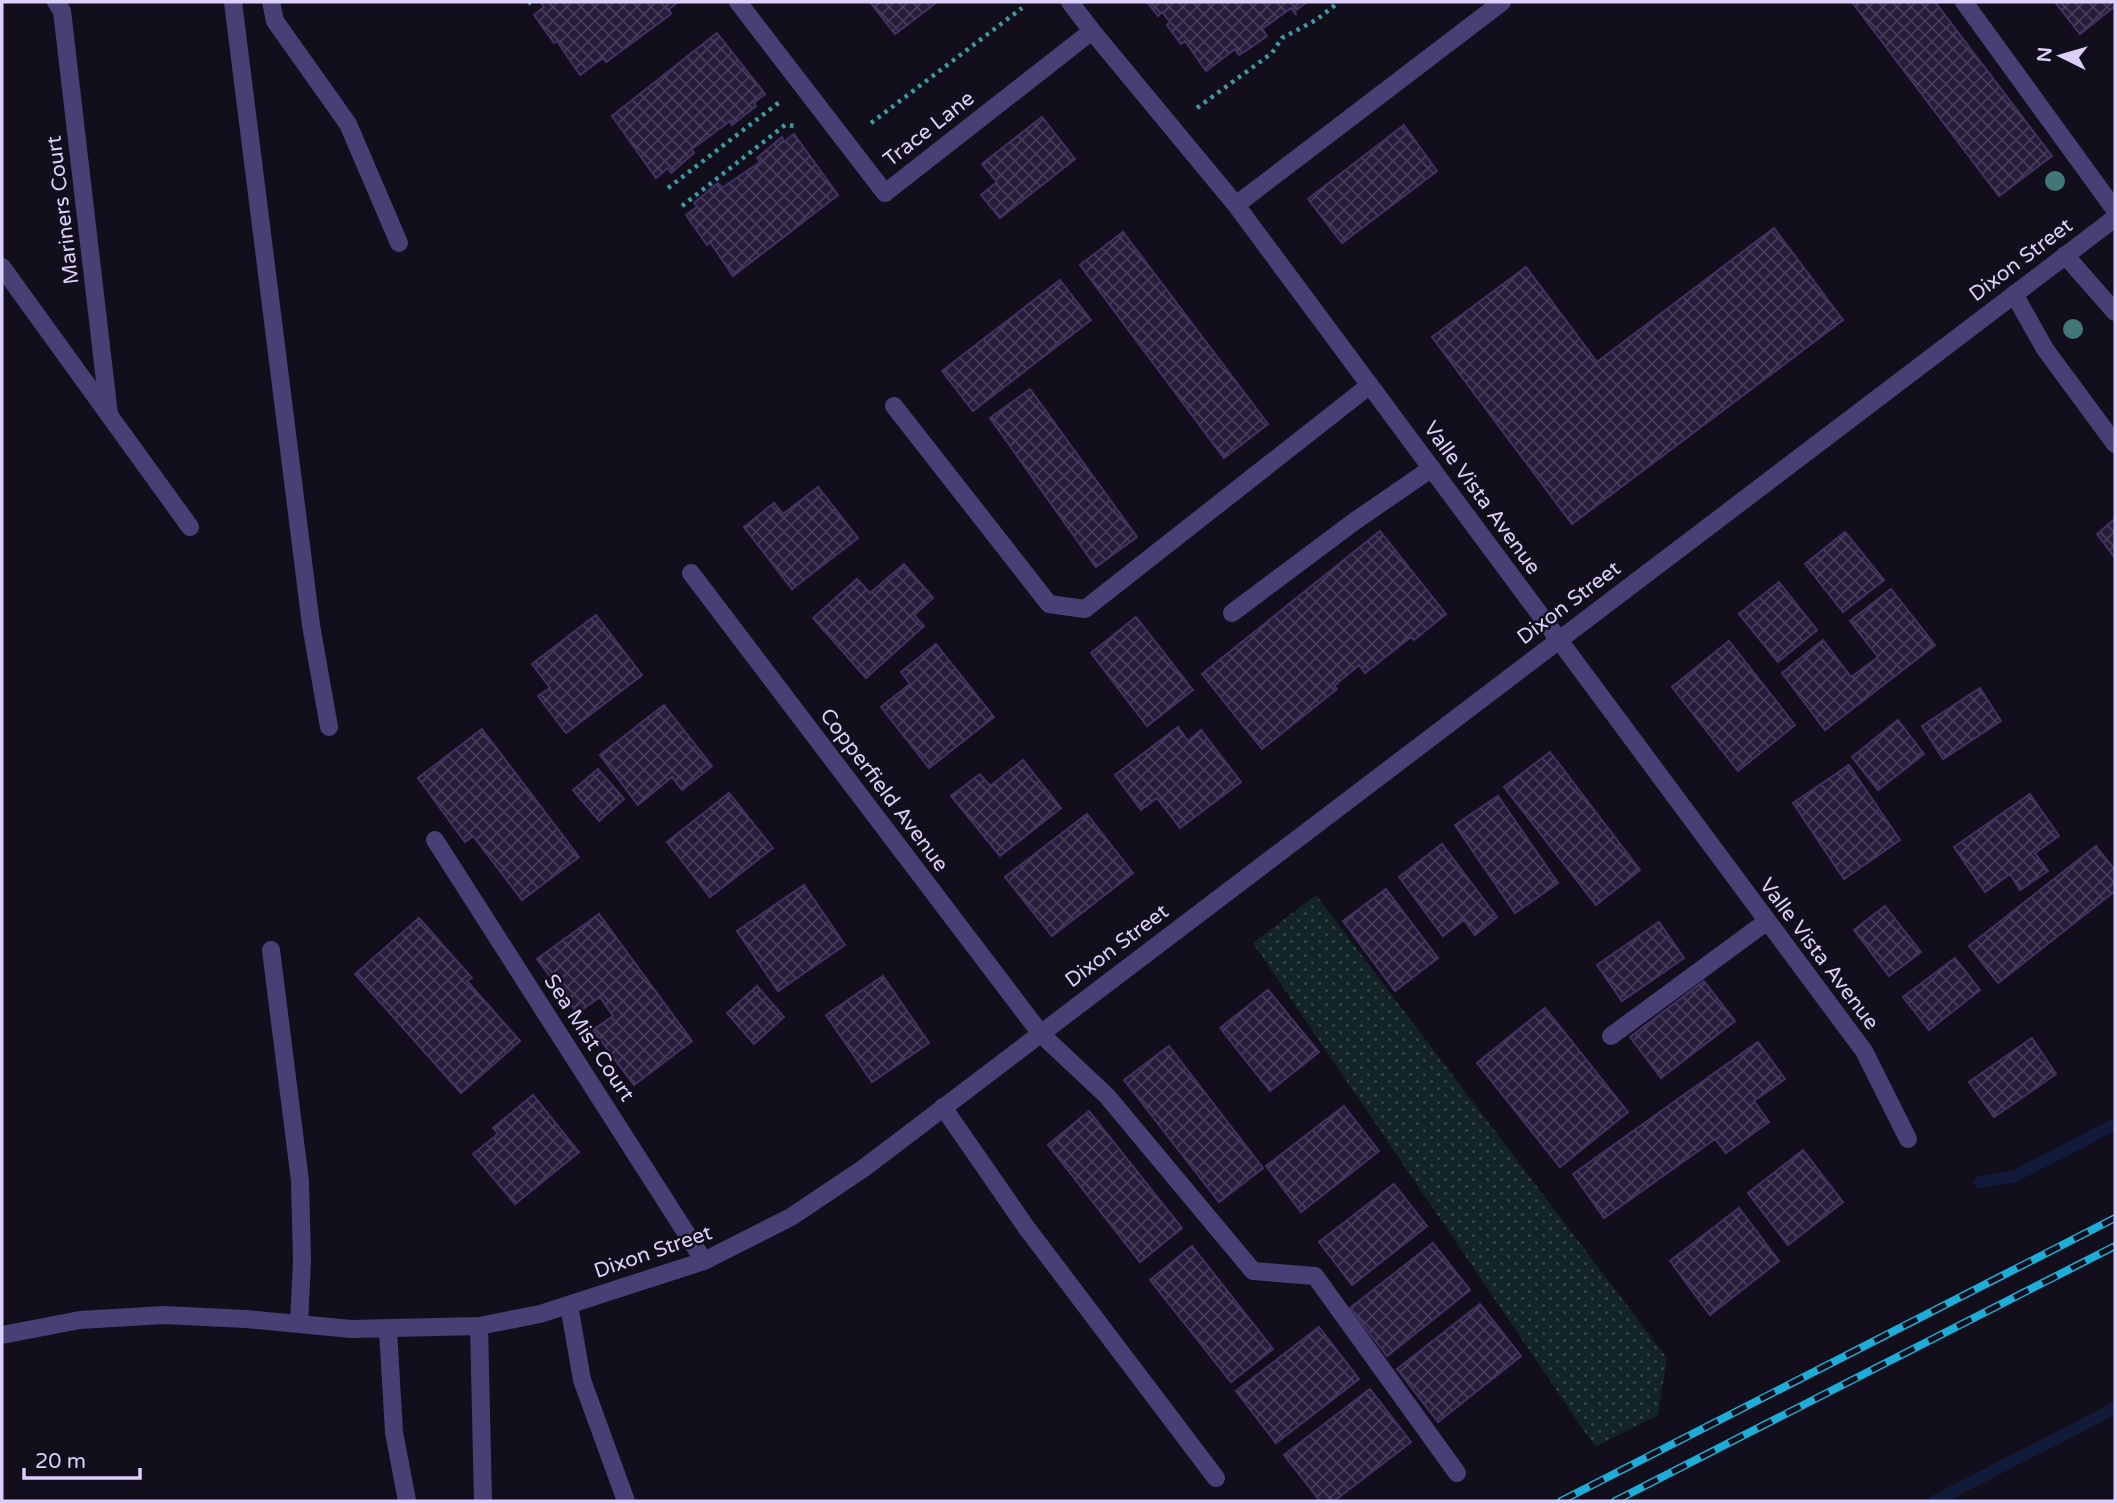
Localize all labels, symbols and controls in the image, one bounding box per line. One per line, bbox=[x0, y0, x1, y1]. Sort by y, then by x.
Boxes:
north arrow bbox=[2026, 21, 2096, 91]
text: N bbox=[2033, 46, 2057, 63]
street label: Trace Lane bbox=[879, 86, 979, 172]
street label: Mariners Court bbox=[41, 134, 85, 286]
street label: Dixon Street bbox=[1964, 213, 2078, 307]
street label: Valle Vista Avenue bbox=[1418, 417, 1546, 579]
street label: Dixon Street bbox=[1512, 556, 1626, 650]
street label: Copperfield Avenue bbox=[814, 703, 954, 877]
street label: Valle Vista Avenue bbox=[1754, 873, 1884, 1035]
street label: Dixon Street bbox=[1060, 899, 1174, 993]
street label: Sea Mist Court bbox=[539, 970, 639, 1106]
street label: Dixon Street bbox=[591, 1220, 715, 1284]
scale bar bbox=[24, 1436, 140, 1480]
text: 20 m bbox=[35, 1449, 86, 1474]

